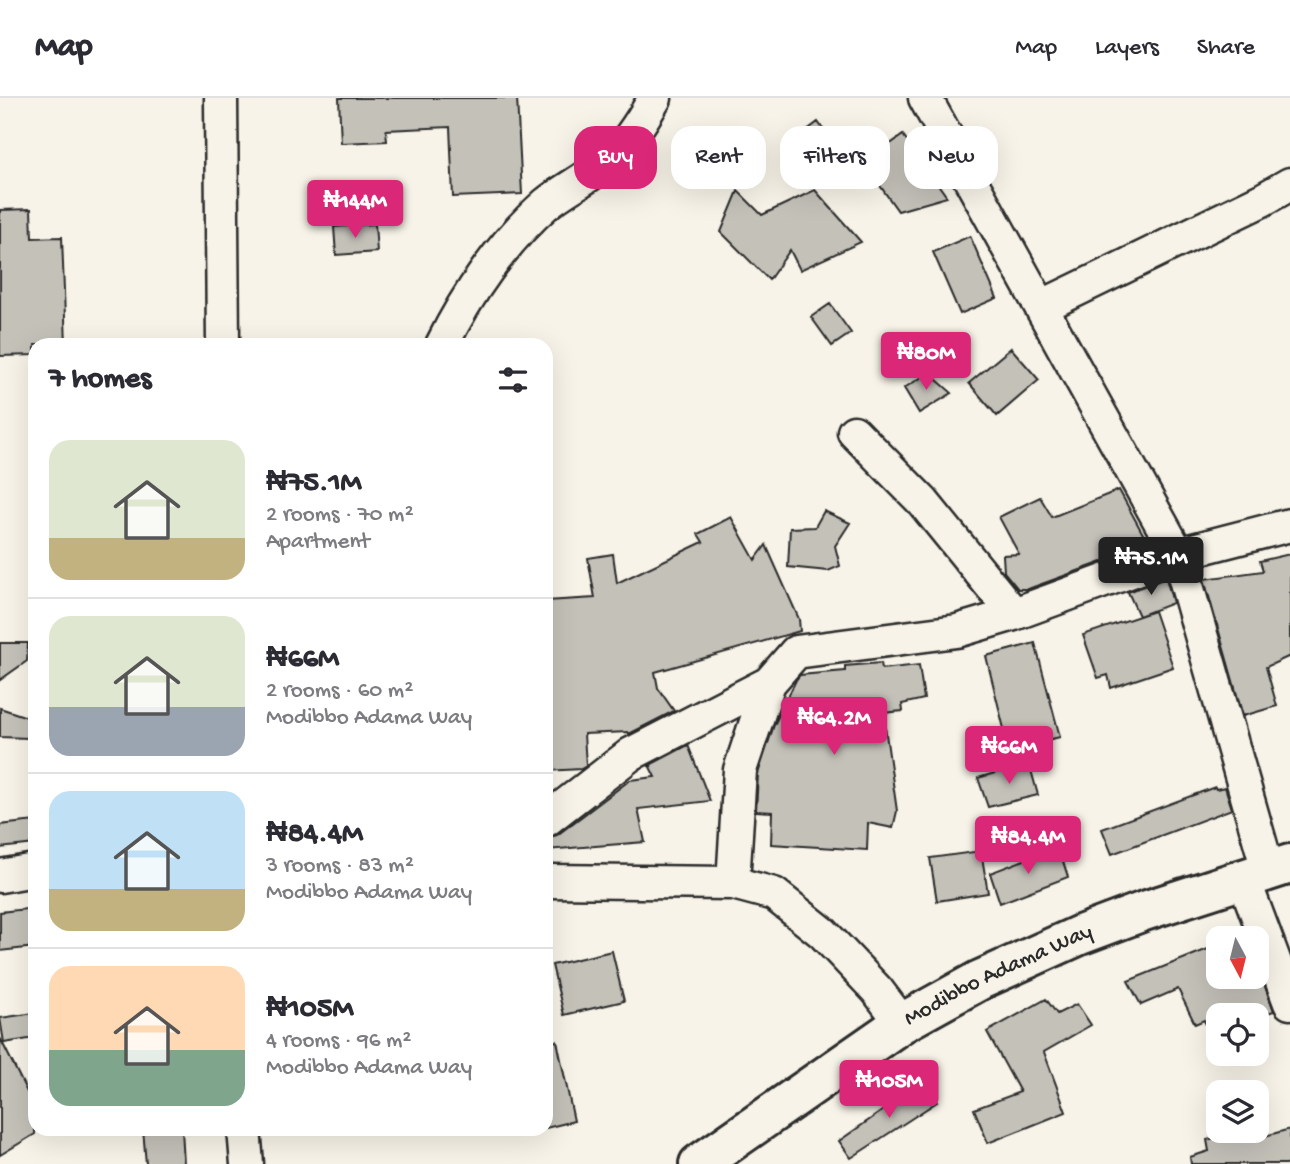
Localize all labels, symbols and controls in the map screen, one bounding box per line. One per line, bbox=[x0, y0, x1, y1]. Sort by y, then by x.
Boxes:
text: Map bbox=[35, 29, 92, 67]
text: Map bbox=[1015, 34, 1057, 63]
text: Layers bbox=[1095, 34, 1159, 63]
text: Share bbox=[1197, 34, 1255, 63]
chip: Buy bbox=[574, 126, 657, 189]
chip: Rent bbox=[671, 126, 766, 189]
chip: Filters bbox=[780, 126, 890, 189]
chip: New bbox=[904, 126, 998, 189]
pin: ₦144M bbox=[306, 180, 404, 240]
text: ₦144M bbox=[323, 189, 387, 216]
pin: ₦80M bbox=[885, 332, 967, 392]
text: ₦80M bbox=[897, 341, 955, 368]
icon: filters bbox=[494, 361, 532, 399]
text: 7 homes bbox=[49, 363, 151, 398]
text: ₦75.1M bbox=[266, 467, 361, 502]
icon: home bbox=[105, 468, 189, 552]
text: 2 rooms · 70 m² bbox=[266, 502, 414, 529]
text: Apartment bbox=[266, 529, 370, 556]
pin: ₦75.1M bbox=[1094, 538, 1208, 597]
text: ₦75.1M bbox=[1114, 546, 1188, 573]
text: ₦66M bbox=[266, 643, 339, 678]
icon: home bbox=[105, 644, 189, 728]
text: 2 rooms · 60 m² bbox=[266, 678, 413, 705]
pin: ₦64.2M bbox=[777, 698, 891, 757]
text: Modibbo Adama Way bbox=[266, 705, 472, 732]
text: ₦64.2M bbox=[797, 706, 871, 733]
pin: ₦66M bbox=[968, 726, 1050, 786]
text: ₦66M bbox=[981, 735, 1037, 762]
pin: ₦84.4M bbox=[971, 816, 1085, 876]
text: ₦84.4M bbox=[266, 818, 363, 853]
icon: home bbox=[105, 819, 189, 903]
text: ₦84.4M bbox=[991, 825, 1065, 852]
text: 3 rooms · 83 m² bbox=[266, 853, 414, 880]
text: Modibbo Adama Way bbox=[266, 880, 472, 907]
street label: Modibbo Adama Way bbox=[900, 918, 1096, 1033]
north arrow bbox=[1206, 926, 1269, 989]
map controls bbox=[1206, 926, 1269, 1143]
text: ₦105M bbox=[266, 993, 353, 1028]
icon: home bbox=[105, 994, 189, 1078]
button: locate bbox=[1206, 1003, 1269, 1066]
text: 4 rooms · 96 m² bbox=[266, 1028, 411, 1055]
text: Modibbo Adama Way bbox=[266, 1055, 472, 1082]
pin: ₦105M bbox=[840, 1060, 938, 1120]
text: ₦105M bbox=[855, 1069, 923, 1096]
button: layers bbox=[1206, 1080, 1269, 1143]

